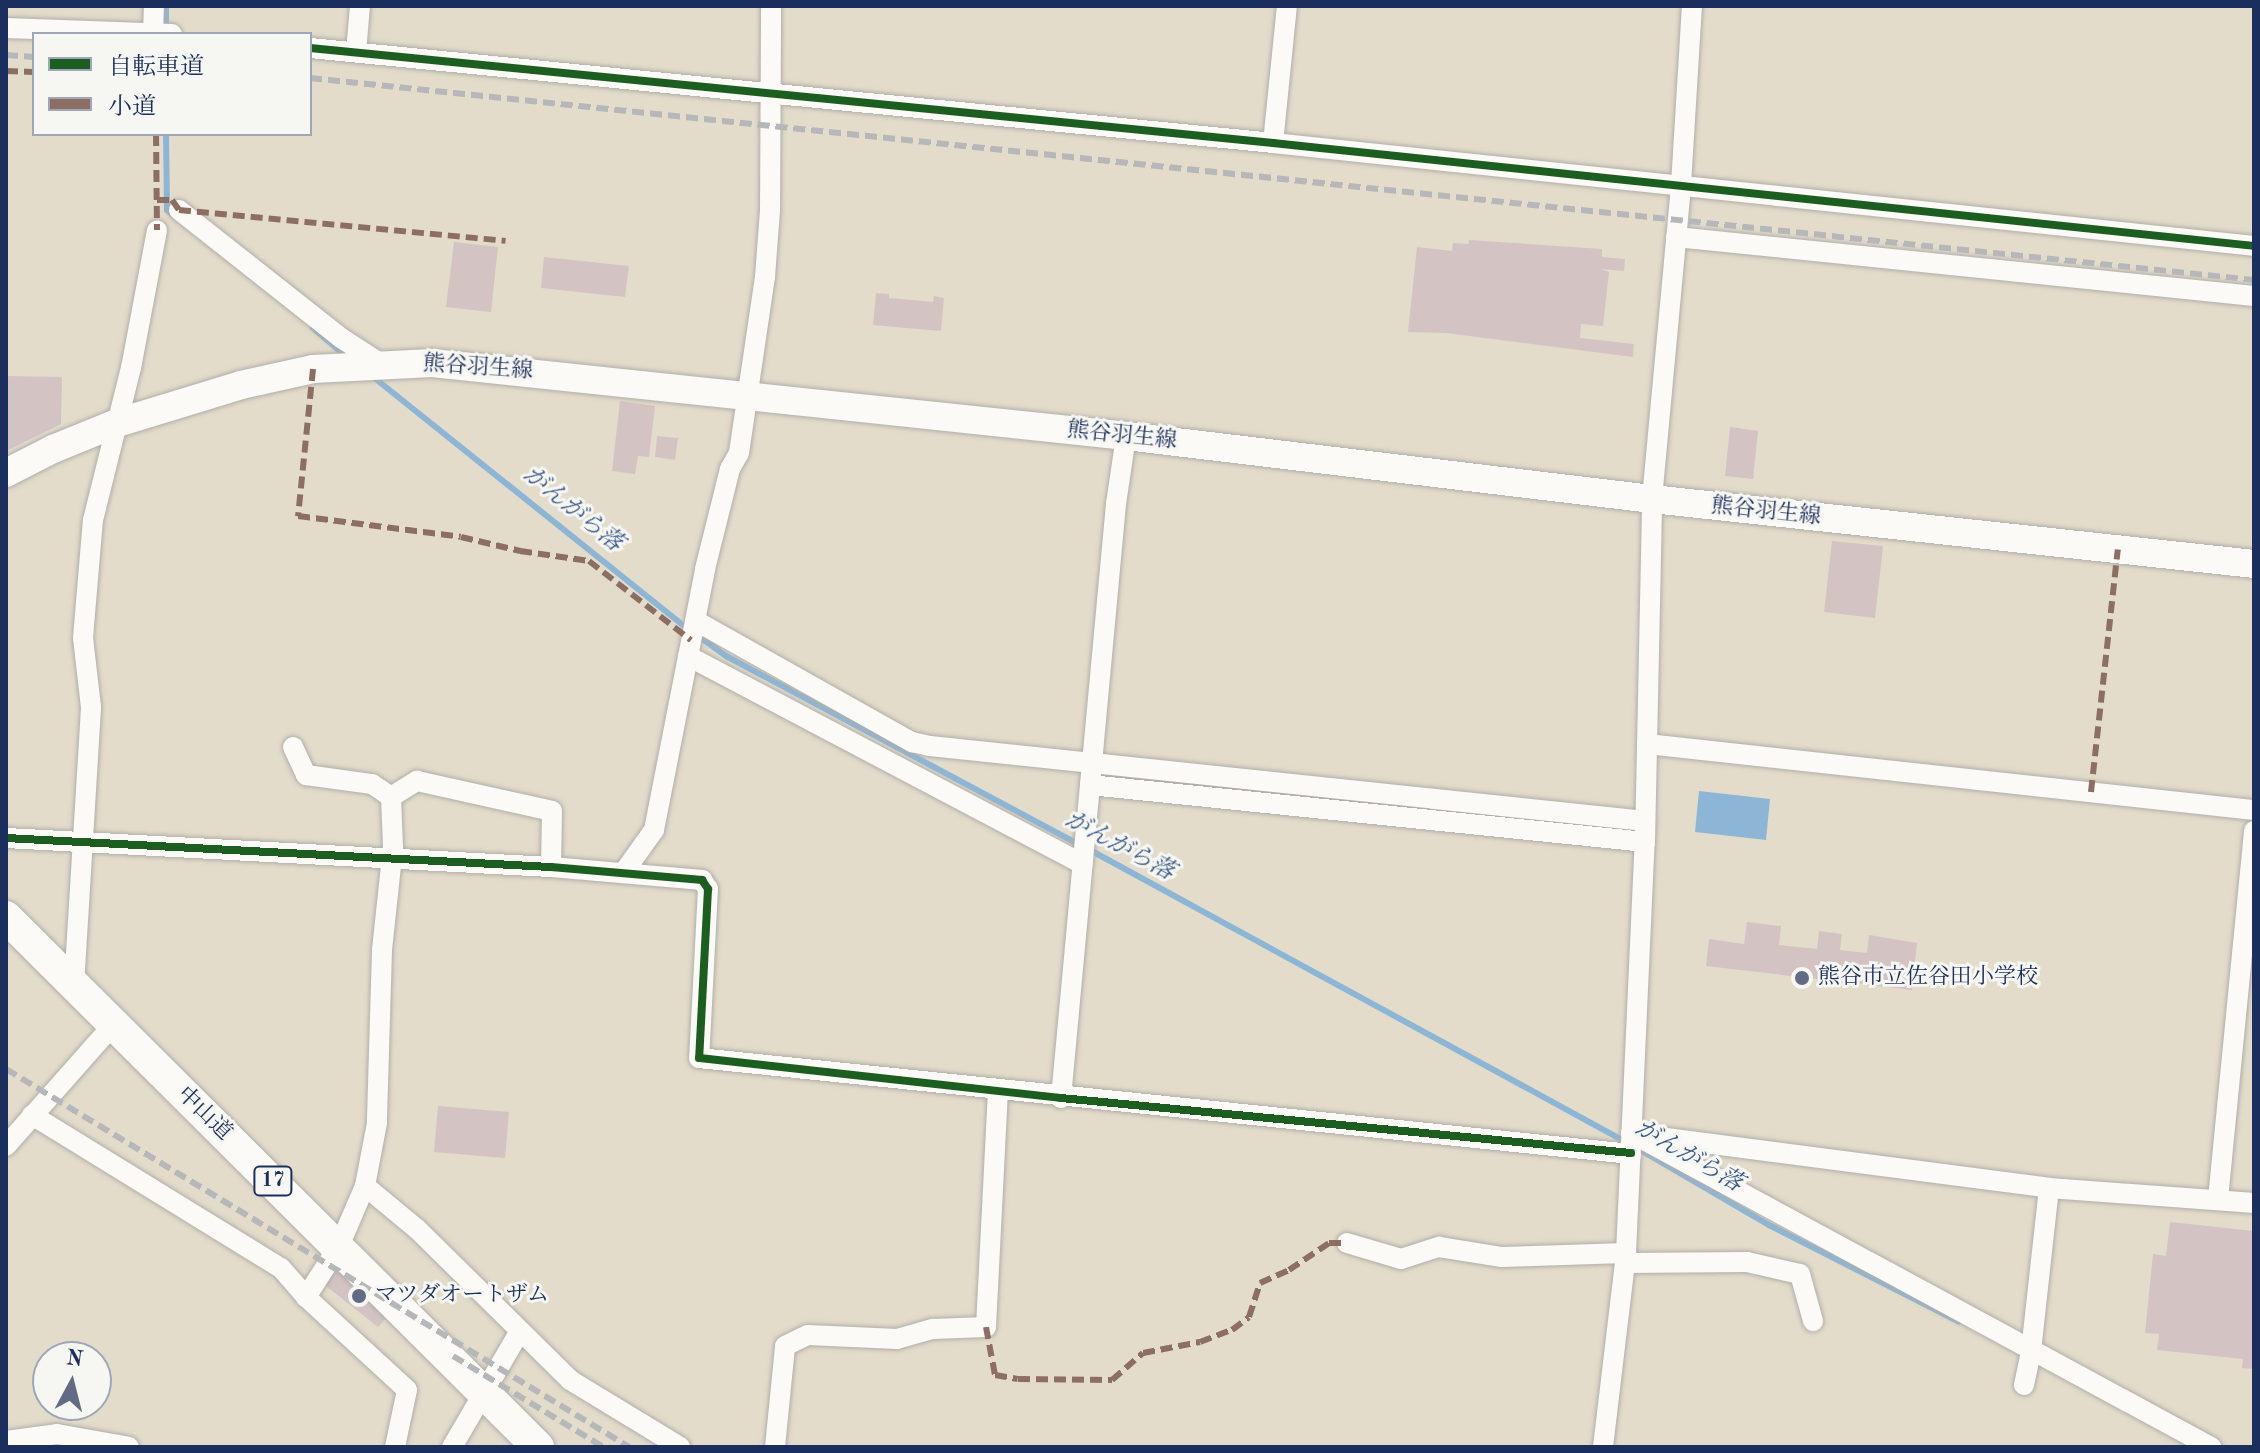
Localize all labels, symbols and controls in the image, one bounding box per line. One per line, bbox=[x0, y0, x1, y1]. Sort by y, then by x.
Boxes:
legend bbox=[32, 32, 312, 136]
text: 自転車道 bbox=[108, 56, 204, 80]
text: 小道 bbox=[108, 96, 156, 120]
street label: 熊谷羽生線 bbox=[422, 351, 534, 385]
street label: 熊谷羽生線 bbox=[1066, 417, 1178, 455]
water label: がんがら落 bbox=[516, 461, 628, 559]
street label: 熊谷羽生線 bbox=[1710, 493, 1822, 531]
water label: がんがら落 bbox=[1059, 806, 1179, 888]
place label: 熊谷市立佐谷田小学校 bbox=[1818, 965, 2038, 991]
marker: 熊谷市立佐谷田小学校 bbox=[1793, 969, 1811, 987]
street label: 中山道 bbox=[171, 1082, 237, 1146]
water label: がんがら落 bbox=[1629, 1115, 1747, 1199]
road number: 17 bbox=[253, 1165, 293, 1197]
place label: マツダオートザム bbox=[375, 1283, 551, 1309]
marker: マツダオートザム bbox=[350, 1287, 368, 1305]
north arrow bbox=[32, 1341, 112, 1421]
text: N bbox=[65, 1347, 84, 1371]

